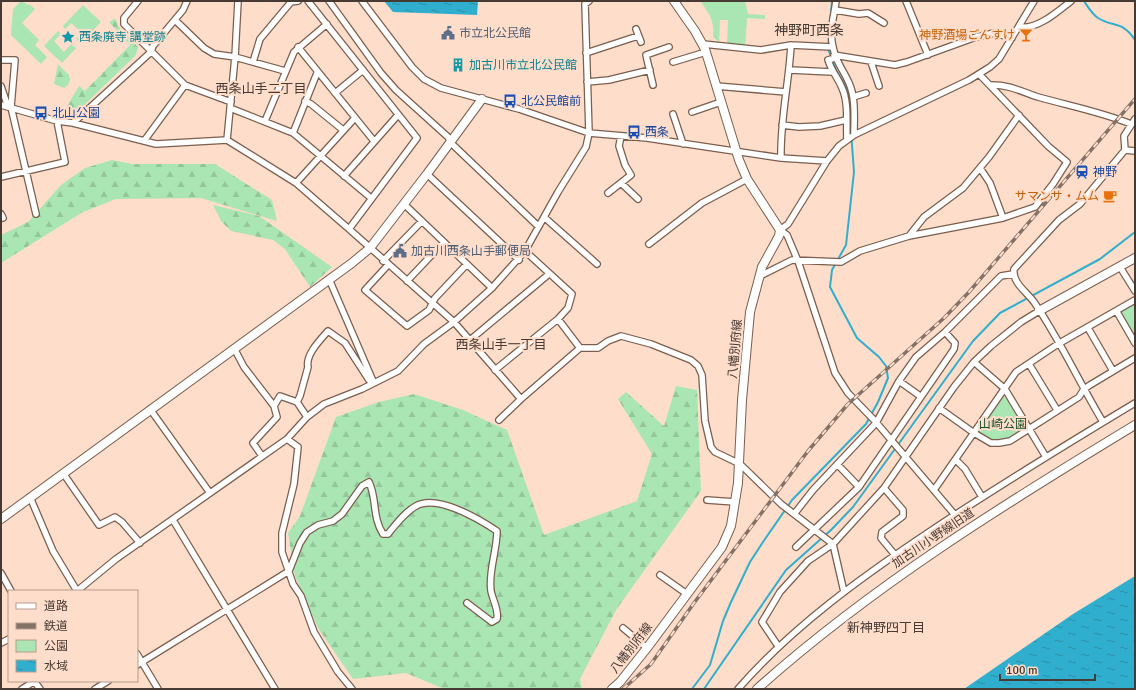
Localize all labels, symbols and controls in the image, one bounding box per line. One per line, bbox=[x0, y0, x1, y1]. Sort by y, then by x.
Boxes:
district label: 神野町西条 bbox=[774, 22, 844, 39]
public building icon: 市立北公民館 bbox=[440, 25, 456, 41]
place label: 市立北公民館 bbox=[459, 26, 531, 41]
bar icon: 神野酒場ごんすけ bbox=[1018, 27, 1034, 43]
place label: 神野酒場ごんすけ bbox=[919, 28, 1015, 43]
place icon: 西条廃寺 講堂跡 bbox=[60, 29, 76, 45]
place label: 西条廃寺 講堂跡 bbox=[79, 30, 166, 45]
building icon: 加古川市立北公民館 bbox=[450, 57, 466, 73]
place label: 加古川市立北公民館 bbox=[469, 58, 577, 73]
district label: 西条山手二丁目 bbox=[215, 81, 307, 97]
bus stop icon: 北公民館前 bbox=[502, 93, 518, 109]
place label: 北公民館前 bbox=[521, 94, 581, 109]
bus stop icon: 北山公園 bbox=[33, 105, 49, 121]
place label: 北山公園 bbox=[52, 106, 100, 121]
bus stop icon: 西条 bbox=[626, 124, 642, 140]
place label: 西条 bbox=[645, 125, 669, 140]
station icon: 神野 bbox=[1074, 164, 1090, 180]
place label: 神野 bbox=[1093, 165, 1117, 180]
cafe icon: サマンサ・ムム bbox=[1102, 188, 1118, 204]
place label: サマンサ・ムム bbox=[1015, 189, 1099, 204]
public building icon: 加古川西条山手郵便局 bbox=[392, 243, 408, 259]
place label: 加古川西条山手郵便局 bbox=[411, 244, 531, 259]
street label: 八幡別府線 bbox=[725, 318, 746, 380]
district label: 西条山手一丁目 bbox=[455, 337, 547, 353]
park label: 山崎公園 bbox=[979, 417, 1027, 432]
street label: 加古川小野線旧道 bbox=[889, 505, 977, 571]
legend bbox=[8, 590, 138, 682]
text: 道路 bbox=[44, 599, 68, 614]
text: 鉄道 bbox=[44, 619, 68, 634]
street label: 八幡別府線 bbox=[607, 620, 656, 677]
district label: 新神野四丁目 bbox=[847, 620, 925, 636]
text: 公園 bbox=[44, 639, 68, 654]
scale bar bbox=[1000, 656, 1095, 682]
text: 水域 bbox=[44, 659, 68, 674]
text: 100 m bbox=[1006, 663, 1038, 678]

